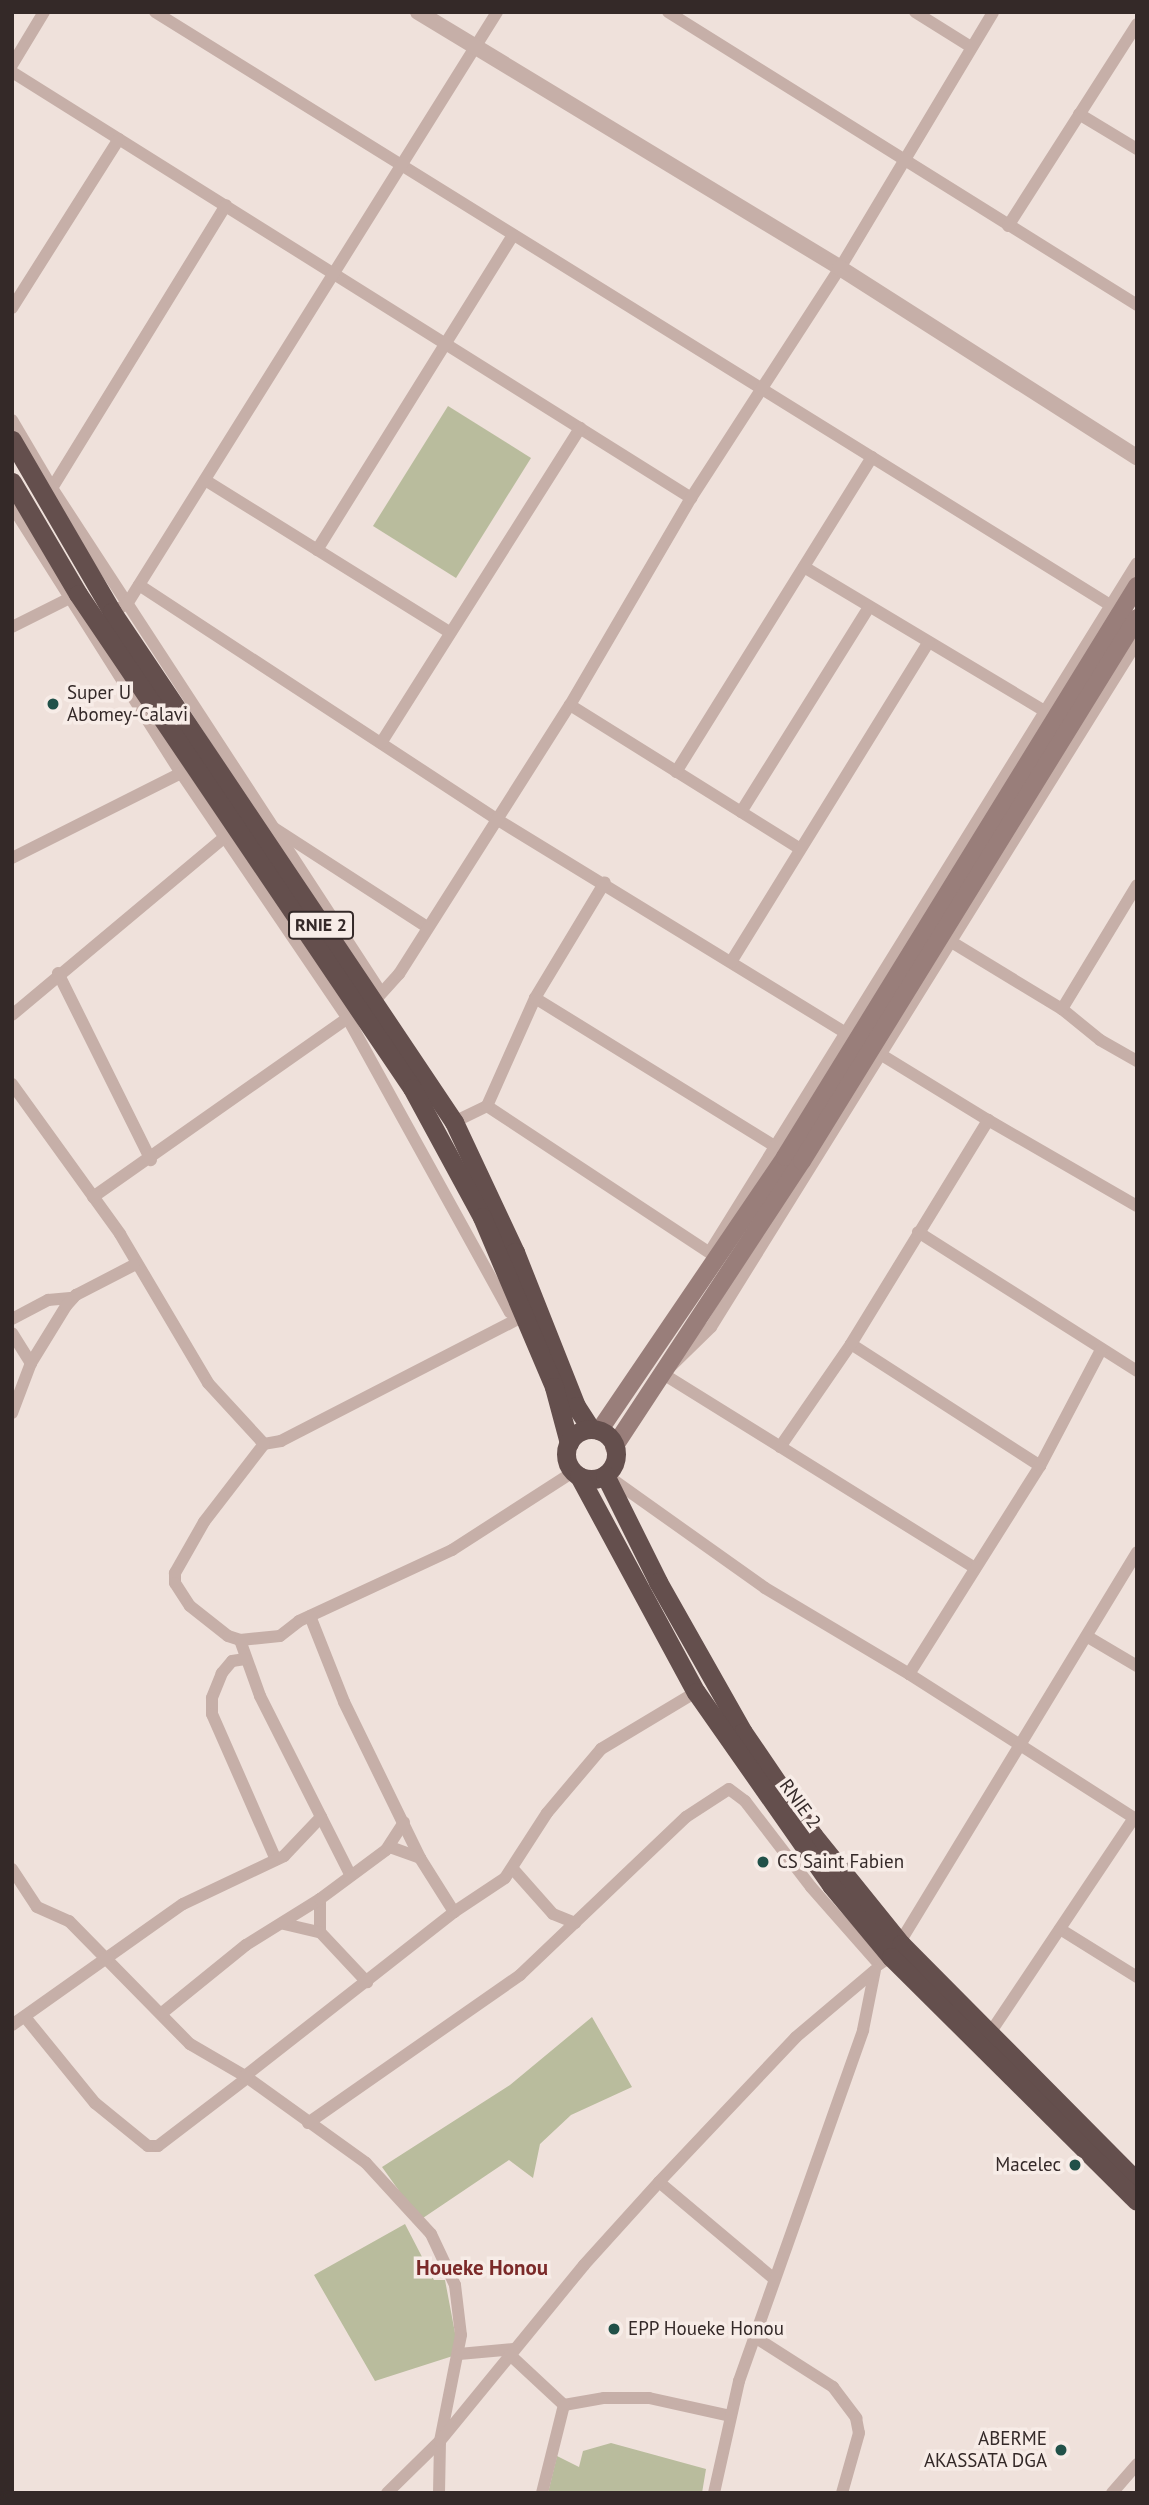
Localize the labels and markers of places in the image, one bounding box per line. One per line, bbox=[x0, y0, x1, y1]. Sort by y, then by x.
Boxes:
place label: Super U Abomey-Calavi bbox=[67, 682, 188, 726]
marker: Super U Abomey-Calavi bbox=[45, 696, 61, 712]
place label: CS Saint Fabien bbox=[777, 1851, 904, 1873]
marker: CS Saint Fabien bbox=[755, 1854, 771, 1870]
place label: Macelec bbox=[995, 2154, 1061, 2176]
marker: Macelec bbox=[1067, 2157, 1083, 2173]
place label: EPP Houeke Honou bbox=[628, 2318, 785, 2340]
marker: EPP Houeke Honou bbox=[606, 2321, 622, 2337]
place label: ABERME AKASSATA DGA bbox=[923, 2428, 1047, 2472]
marker: ABERME AKASSATA DGA bbox=[1053, 2442, 1069, 2458]

